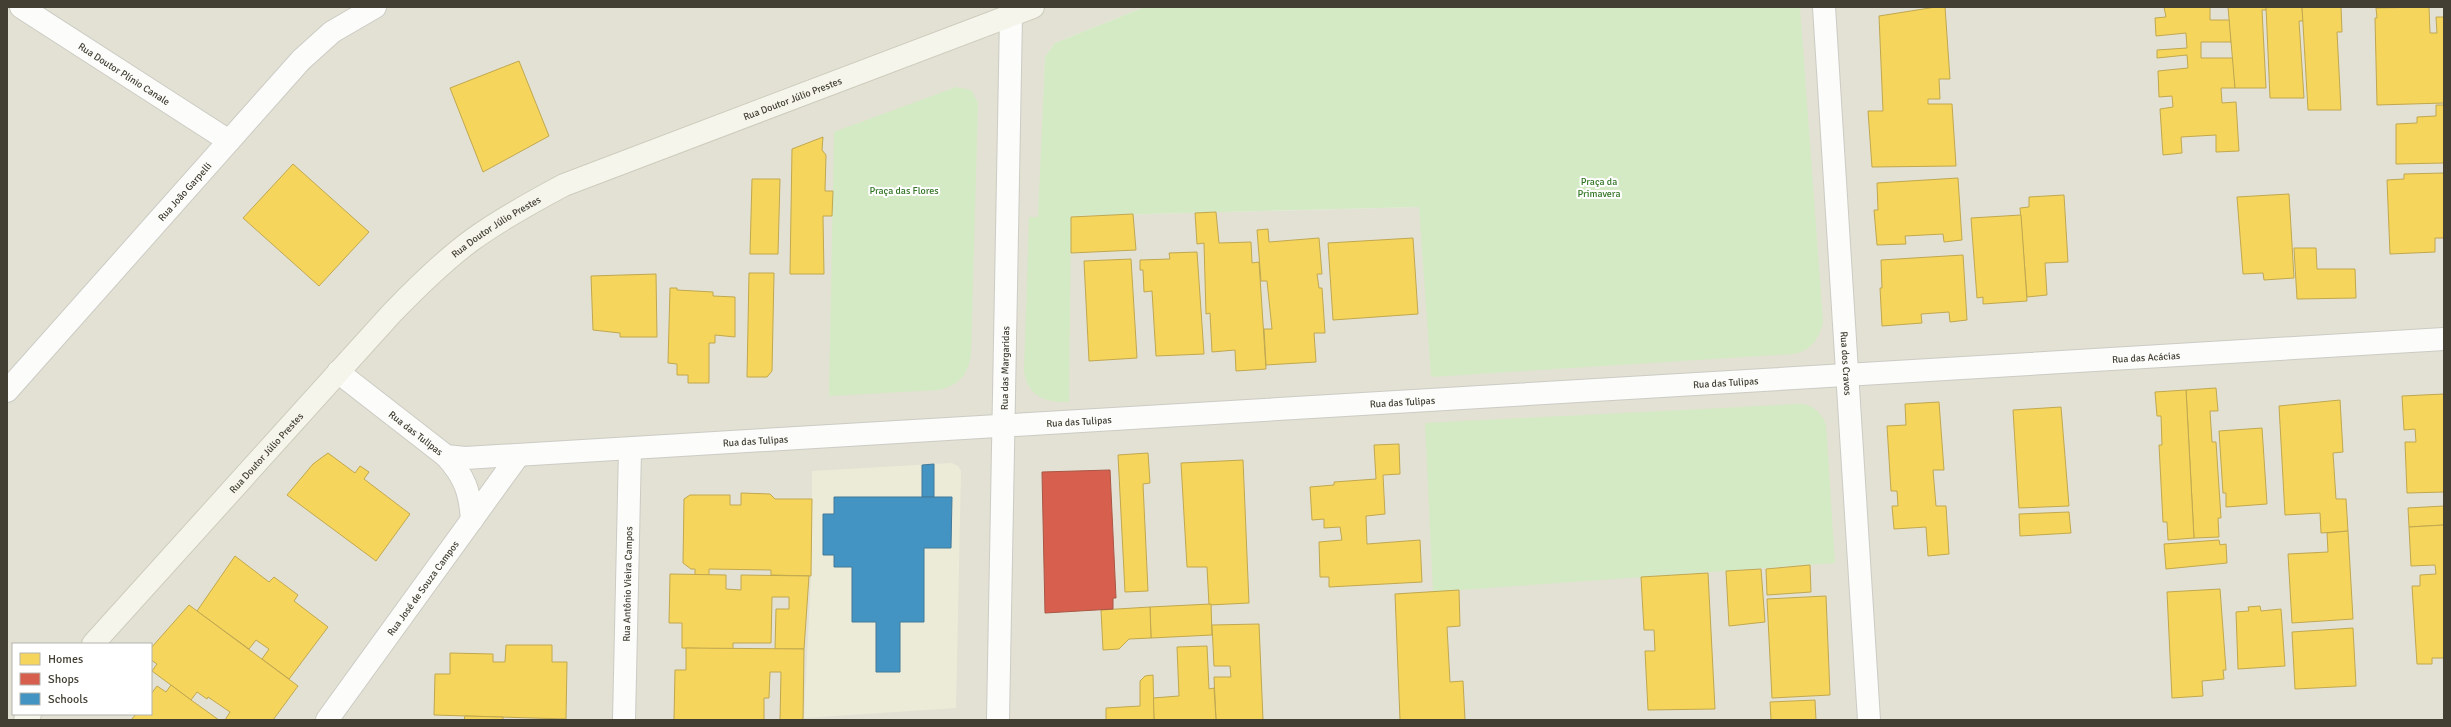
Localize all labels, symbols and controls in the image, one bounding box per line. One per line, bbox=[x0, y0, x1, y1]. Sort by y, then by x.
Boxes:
street label: Rua Doutor Plínio Canale bbox=[76, 41, 172, 108]
street label: Rua Doutor Júlio Prestes bbox=[742, 75, 844, 123]
street label: Rua João Garpelli bbox=[156, 160, 214, 224]
park label: Praça da Primavera bbox=[1577, 176, 1621, 200]
park label: Praça das Flores bbox=[869, 185, 939, 197]
street label: Rua Doutor Júlio Prestes bbox=[449, 193, 544, 261]
street label: Rua das Margaridas bbox=[999, 325, 1012, 410]
street label: Rua dos Cravos bbox=[1837, 331, 1854, 396]
street label: Rua das Acácias bbox=[2112, 350, 2181, 366]
street label: Rua das Tulipas bbox=[1693, 375, 1760, 391]
street label: Rua das Tulipas bbox=[1369, 395, 1436, 411]
street label: Rua das Tulipas bbox=[386, 409, 446, 459]
street label: Rua Doutor Júlio Prestes bbox=[227, 410, 307, 496]
street label: Rua das Tulipas bbox=[1046, 414, 1113, 430]
street label: Rua das Tulipas bbox=[723, 434, 789, 449]
street label: Rua Antônio Vieira Campos bbox=[621, 526, 635, 642]
street label: Rua José de Souza Campos bbox=[385, 538, 462, 638]
legend bbox=[12, 643, 152, 715]
text: Homes bbox=[48, 652, 83, 667]
text: Shops bbox=[48, 672, 79, 687]
text: Schools bbox=[48, 692, 88, 707]

